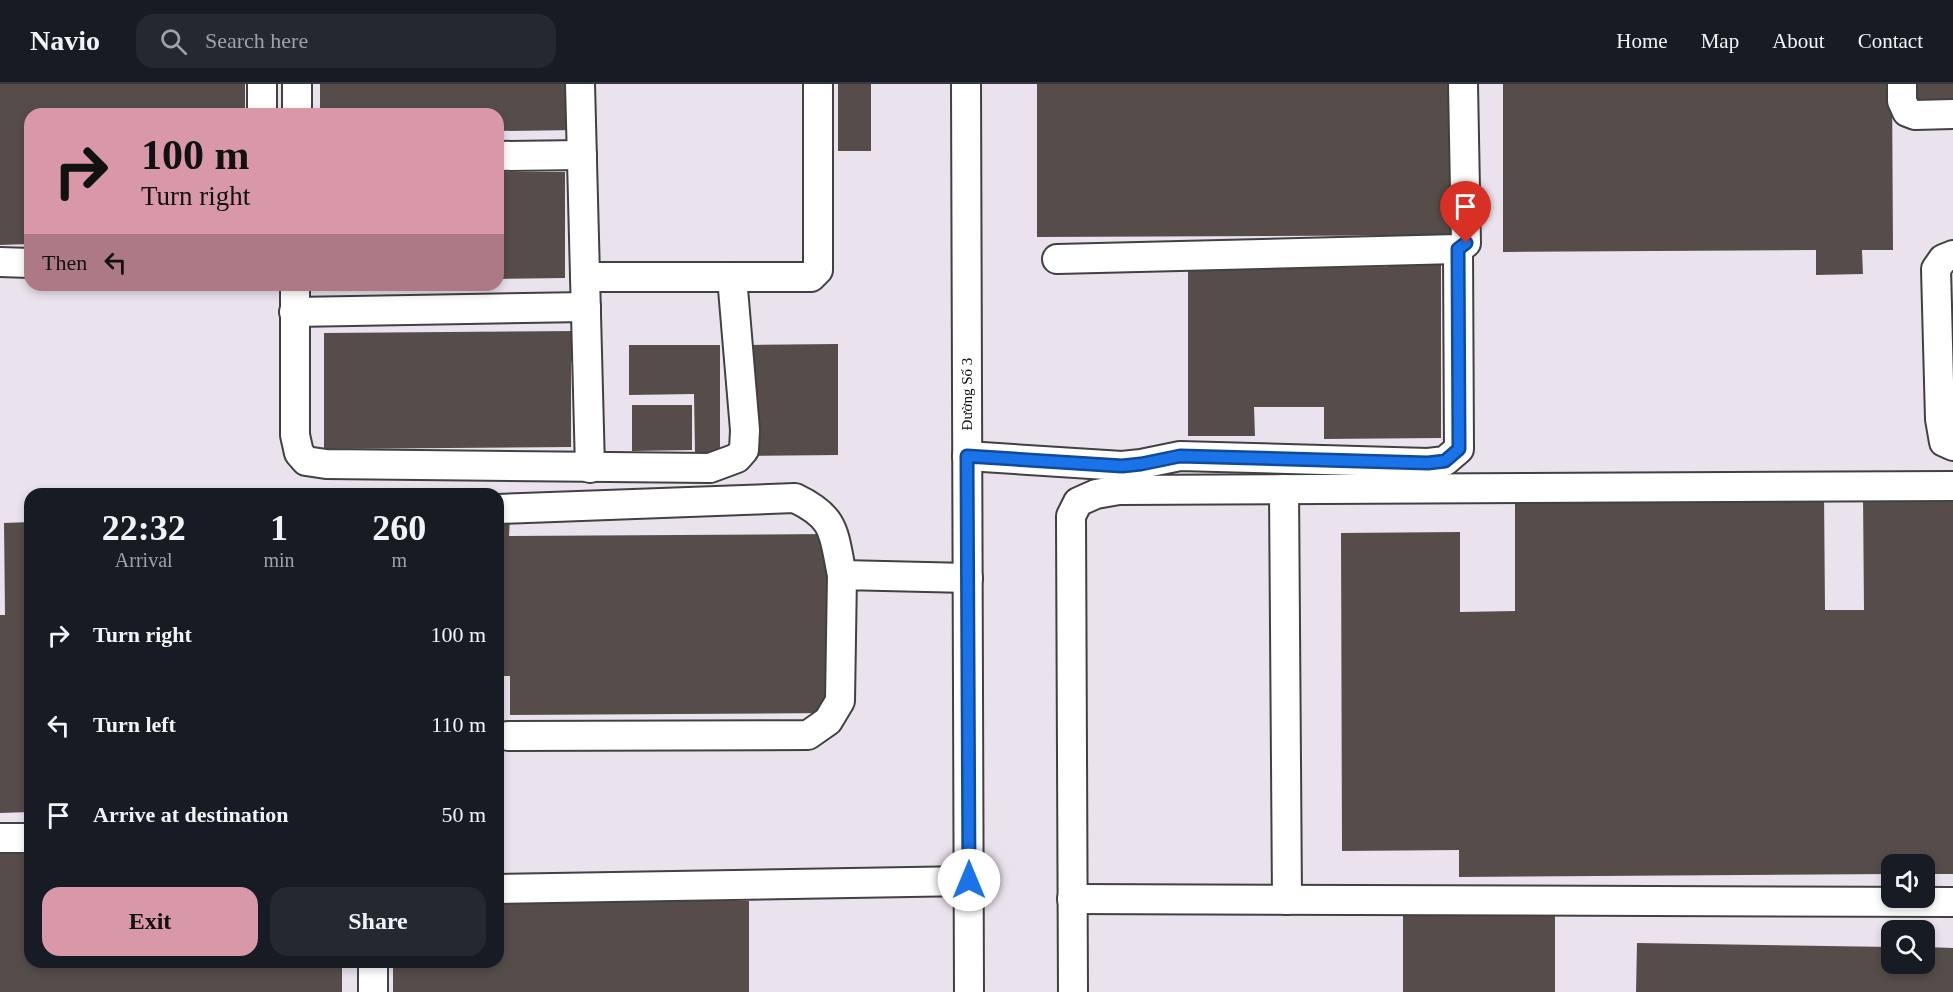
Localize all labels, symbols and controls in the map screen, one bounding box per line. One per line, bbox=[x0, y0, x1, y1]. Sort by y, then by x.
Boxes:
search box bbox=[136, 14, 556, 68]
text: Navio bbox=[30, 25, 100, 56]
icon: search bbox=[157, 25, 190, 58]
text: Search here bbox=[205, 28, 308, 53]
text: Home bbox=[1616, 29, 1668, 53]
text: Map bbox=[1701, 29, 1739, 53]
text: About bbox=[1772, 29, 1825, 53]
text: Contact bbox=[1858, 29, 1923, 53]
icon: right bbox=[42, 132, 120, 210]
text: 100 m bbox=[141, 132, 250, 178]
text: Turn right bbox=[141, 181, 250, 211]
pin bbox=[1440, 181, 1491, 243]
icon: arrive bbox=[1449, 190, 1482, 223]
icon: left bbox=[99, 246, 132, 279]
text: Then bbox=[42, 250, 87, 275]
street label: Đường Số 3 bbox=[959, 358, 975, 430]
text: 22:32 bbox=[102, 508, 186, 548]
text: 1 bbox=[270, 508, 288, 548]
text: 260 bbox=[372, 508, 426, 548]
text: Arrival bbox=[115, 549, 173, 571]
text: min bbox=[263, 549, 295, 571]
text: m bbox=[392, 549, 407, 571]
icon: right bbox=[42, 619, 75, 652]
text: Turn right bbox=[93, 622, 192, 647]
text: 100 m bbox=[430, 622, 486, 647]
icon: left bbox=[42, 709, 75, 742]
text: Turn left bbox=[93, 712, 176, 737]
text: 110 m bbox=[431, 712, 486, 737]
icon: arrive bbox=[42, 799, 75, 832]
text: Arrive at destination bbox=[93, 802, 289, 827]
text: 50 m bbox=[441, 802, 486, 827]
position arrow bbox=[937, 848, 1001, 912]
map controls bbox=[1881, 854, 1935, 974]
button: sound bbox=[1881, 854, 1935, 908]
button: Exit bbox=[42, 887, 258, 956]
button: Share bbox=[270, 887, 486, 956]
button: search bbox=[1881, 920, 1935, 974]

